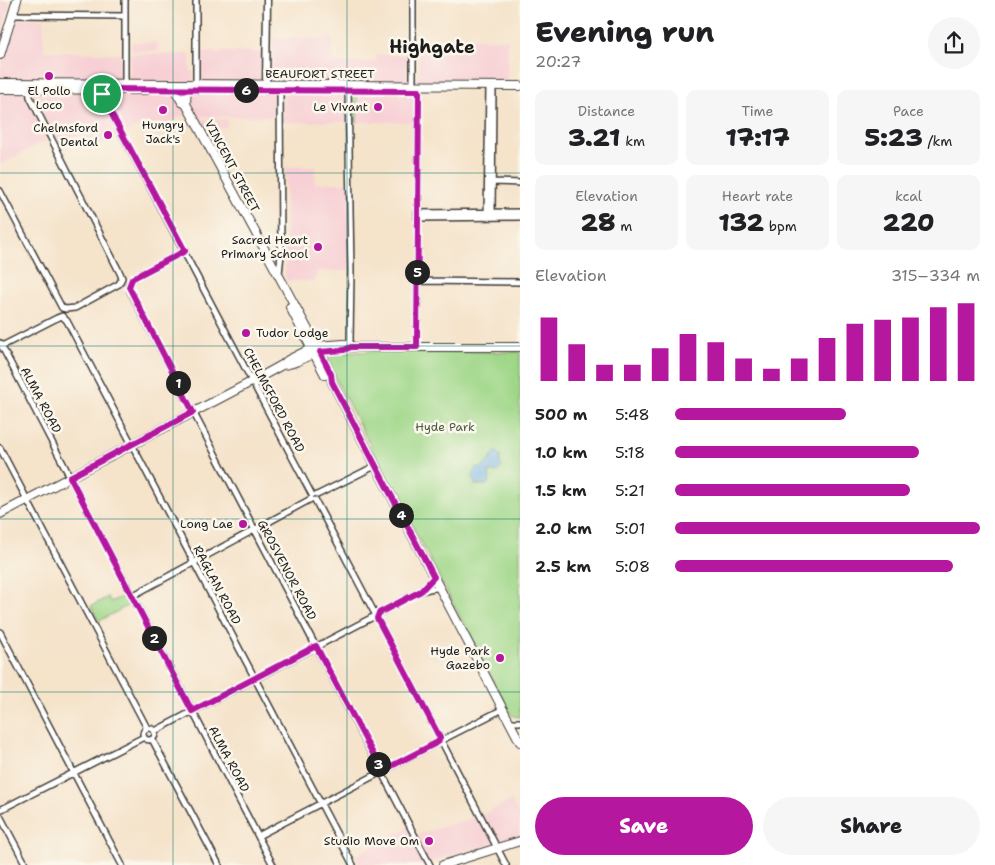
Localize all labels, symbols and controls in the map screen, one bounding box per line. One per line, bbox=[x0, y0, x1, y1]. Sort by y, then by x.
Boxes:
text: Evening run bbox=[535, 13, 714, 51]
button: share bbox=[928, 17, 980, 69]
district label: Highgate bbox=[389, 35, 475, 59]
text: 20:27 bbox=[535, 51, 581, 72]
street label: BEAUFORT STREET bbox=[265, 66, 375, 82]
marker: El Pollo Loco bbox=[43, 70, 55, 82]
pin bbox=[81, 73, 123, 115]
pin: 6 bbox=[234, 78, 258, 102]
icon: arrive bbox=[88, 80, 116, 108]
text: 6 bbox=[242, 81, 251, 99]
place label: El Pollo Loco bbox=[27, 83, 71, 113]
place label: Le Vivant bbox=[313, 99, 368, 115]
marker: Le Vivant bbox=[372, 101, 384, 113]
text: Distance bbox=[578, 102, 635, 120]
text: Time bbox=[741, 102, 774, 120]
text: Pace bbox=[893, 102, 924, 120]
marker: Hungry Jack's bbox=[157, 104, 169, 116]
place label: Hungry Jack's bbox=[142, 117, 184, 147]
street label: VINCENT STREET bbox=[201, 117, 263, 216]
place label: Chelmsford Dental bbox=[33, 120, 98, 150]
text: 3.21 bbox=[568, 120, 620, 154]
text: 17:17 bbox=[725, 120, 790, 154]
text: 5:23 bbox=[865, 120, 923, 154]
marker: Chelmsford Dental bbox=[102, 129, 114, 141]
text: km bbox=[620, 132, 645, 150]
text: /km bbox=[923, 132, 952, 150]
text: Elevation bbox=[575, 187, 638, 205]
text: Heart rate bbox=[722, 187, 793, 205]
text: kcal bbox=[895, 187, 922, 205]
text: 28 bbox=[581, 205, 616, 239]
text: 132 bbox=[718, 205, 764, 239]
text: 220 bbox=[882, 205, 935, 239]
text: m bbox=[616, 217, 632, 235]
text: bpm bbox=[764, 217, 797, 235]
place label: Sacred Heart Primary School bbox=[221, 232, 308, 262]
marker: Sacred Heart Primary School bbox=[312, 241, 324, 253]
pin: 5 bbox=[404, 260, 430, 284]
text: 5 bbox=[413, 263, 422, 281]
text: Elevation bbox=[535, 265, 607, 286]
text: 315–334 m bbox=[891, 265, 980, 286]
place label: Tudor Lodge bbox=[256, 325, 329, 341]
marker: Tudor Lodge bbox=[240, 327, 252, 339]
street label: CHELMSFORD ROAD bbox=[240, 345, 308, 455]
street label: ALMA ROAD bbox=[17, 364, 65, 436]
pin: 1 bbox=[166, 370, 190, 396]
text: 1 bbox=[175, 374, 182, 392]
text: 500 m bbox=[535, 404, 587, 425]
text: 5:48 bbox=[615, 404, 650, 425]
park label: Hyde Park bbox=[415, 419, 475, 435]
text: 1.0 km bbox=[535, 442, 587, 463]
text: 5:18 bbox=[615, 442, 645, 463]
text: 1.5 km bbox=[535, 480, 587, 501]
text: 5:21 bbox=[615, 480, 645, 501]
pin: 4 bbox=[388, 502, 414, 528]
text: 4 bbox=[397, 506, 406, 524]
place label: Long Lae bbox=[180, 516, 233, 532]
street label: GROSVENOR ROAD bbox=[254, 517, 320, 623]
marker: Long Lae bbox=[237, 518, 249, 530]
text: 2.0 km bbox=[535, 518, 592, 539]
text: 5:01 bbox=[615, 518, 645, 539]
street label: RAGLAN ROAD bbox=[189, 543, 245, 627]
text: 2.5 km bbox=[535, 556, 591, 577]
text: 5:08 bbox=[615, 556, 650, 577]
pin: 2 bbox=[142, 626, 166, 650]
text: 2 bbox=[150, 629, 159, 647]
place label: Hyde Park Gazebo bbox=[430, 643, 490, 673]
marker: Hyde Park Gazebo bbox=[494, 652, 506, 664]
street label: ALMA ROAD bbox=[205, 723, 253, 795]
pin: 3 bbox=[366, 752, 390, 776]
text: 3 bbox=[374, 755, 383, 773]
button: Save bbox=[535, 797, 753, 855]
button: Share bbox=[763, 797, 980, 855]
place label: Studio Move Om bbox=[324, 833, 419, 849]
marker: Studio Move Om bbox=[423, 835, 435, 847]

